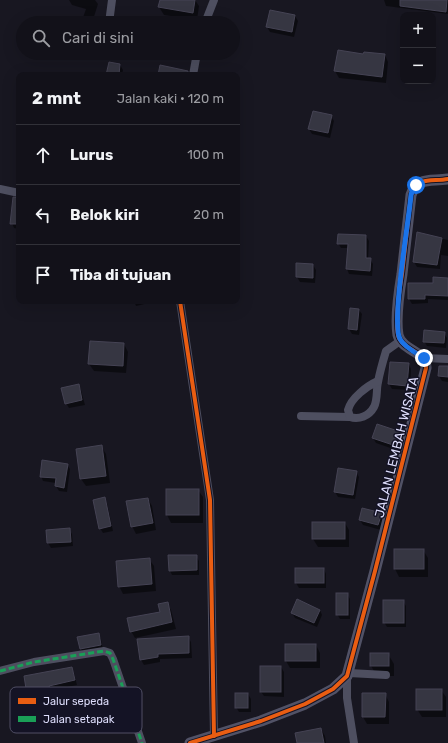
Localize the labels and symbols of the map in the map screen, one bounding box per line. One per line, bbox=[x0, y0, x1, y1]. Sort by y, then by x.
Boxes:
route start bbox=[407, 176, 425, 194]
route end bbox=[415, 349, 433, 367]
street label: JALAN LEMBAH WISATA bbox=[372, 375, 421, 519]
legend bbox=[10, 687, 142, 733]
text: Jalur sepeda bbox=[43, 695, 109, 708]
text: Jalan setapak bbox=[43, 713, 115, 726]

